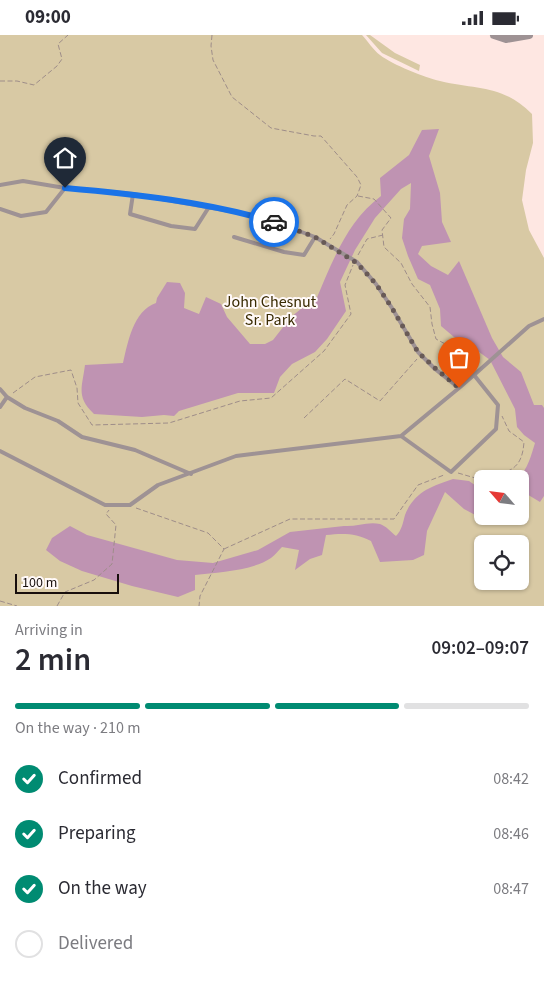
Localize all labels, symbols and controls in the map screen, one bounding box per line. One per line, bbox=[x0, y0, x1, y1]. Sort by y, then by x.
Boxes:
text: 09:00 bbox=[25, 4, 71, 31]
pin bbox=[44, 137, 86, 188]
icon: home bbox=[51, 144, 79, 172]
courier bbox=[249, 197, 299, 247]
icon: car bbox=[260, 208, 288, 236]
park label: John Chesnut Sr. Park bbox=[224, 291, 317, 331]
pin bbox=[438, 337, 480, 388]
icon: bag bbox=[445, 344, 473, 372]
north arrow bbox=[474, 470, 529, 525]
map controls bbox=[474, 470, 529, 590]
button: locate bbox=[474, 535, 529, 590]
scale bar bbox=[15, 571, 119, 594]
text: 100 m bbox=[22, 573, 57, 593]
text: Arriving in bbox=[15, 619, 83, 641]
text: 09:02–09:07 bbox=[431, 635, 529, 662]
text: 2 min bbox=[15, 637, 91, 683]
text: On the way · 210 m bbox=[15, 717, 140, 739]
icon: check bbox=[15, 765, 43, 793]
text: Confirmed bbox=[58, 765, 142, 792]
text: 08:42 bbox=[493, 768, 529, 790]
icon: check bbox=[15, 820, 43, 848]
text: Preparing bbox=[58, 820, 136, 847]
text: 08:46 bbox=[493, 823, 529, 845]
icon: check bbox=[15, 875, 43, 903]
text: On the way bbox=[58, 875, 147, 902]
text: 08:47 bbox=[493, 878, 529, 900]
text: Delivered bbox=[58, 930, 133, 957]

